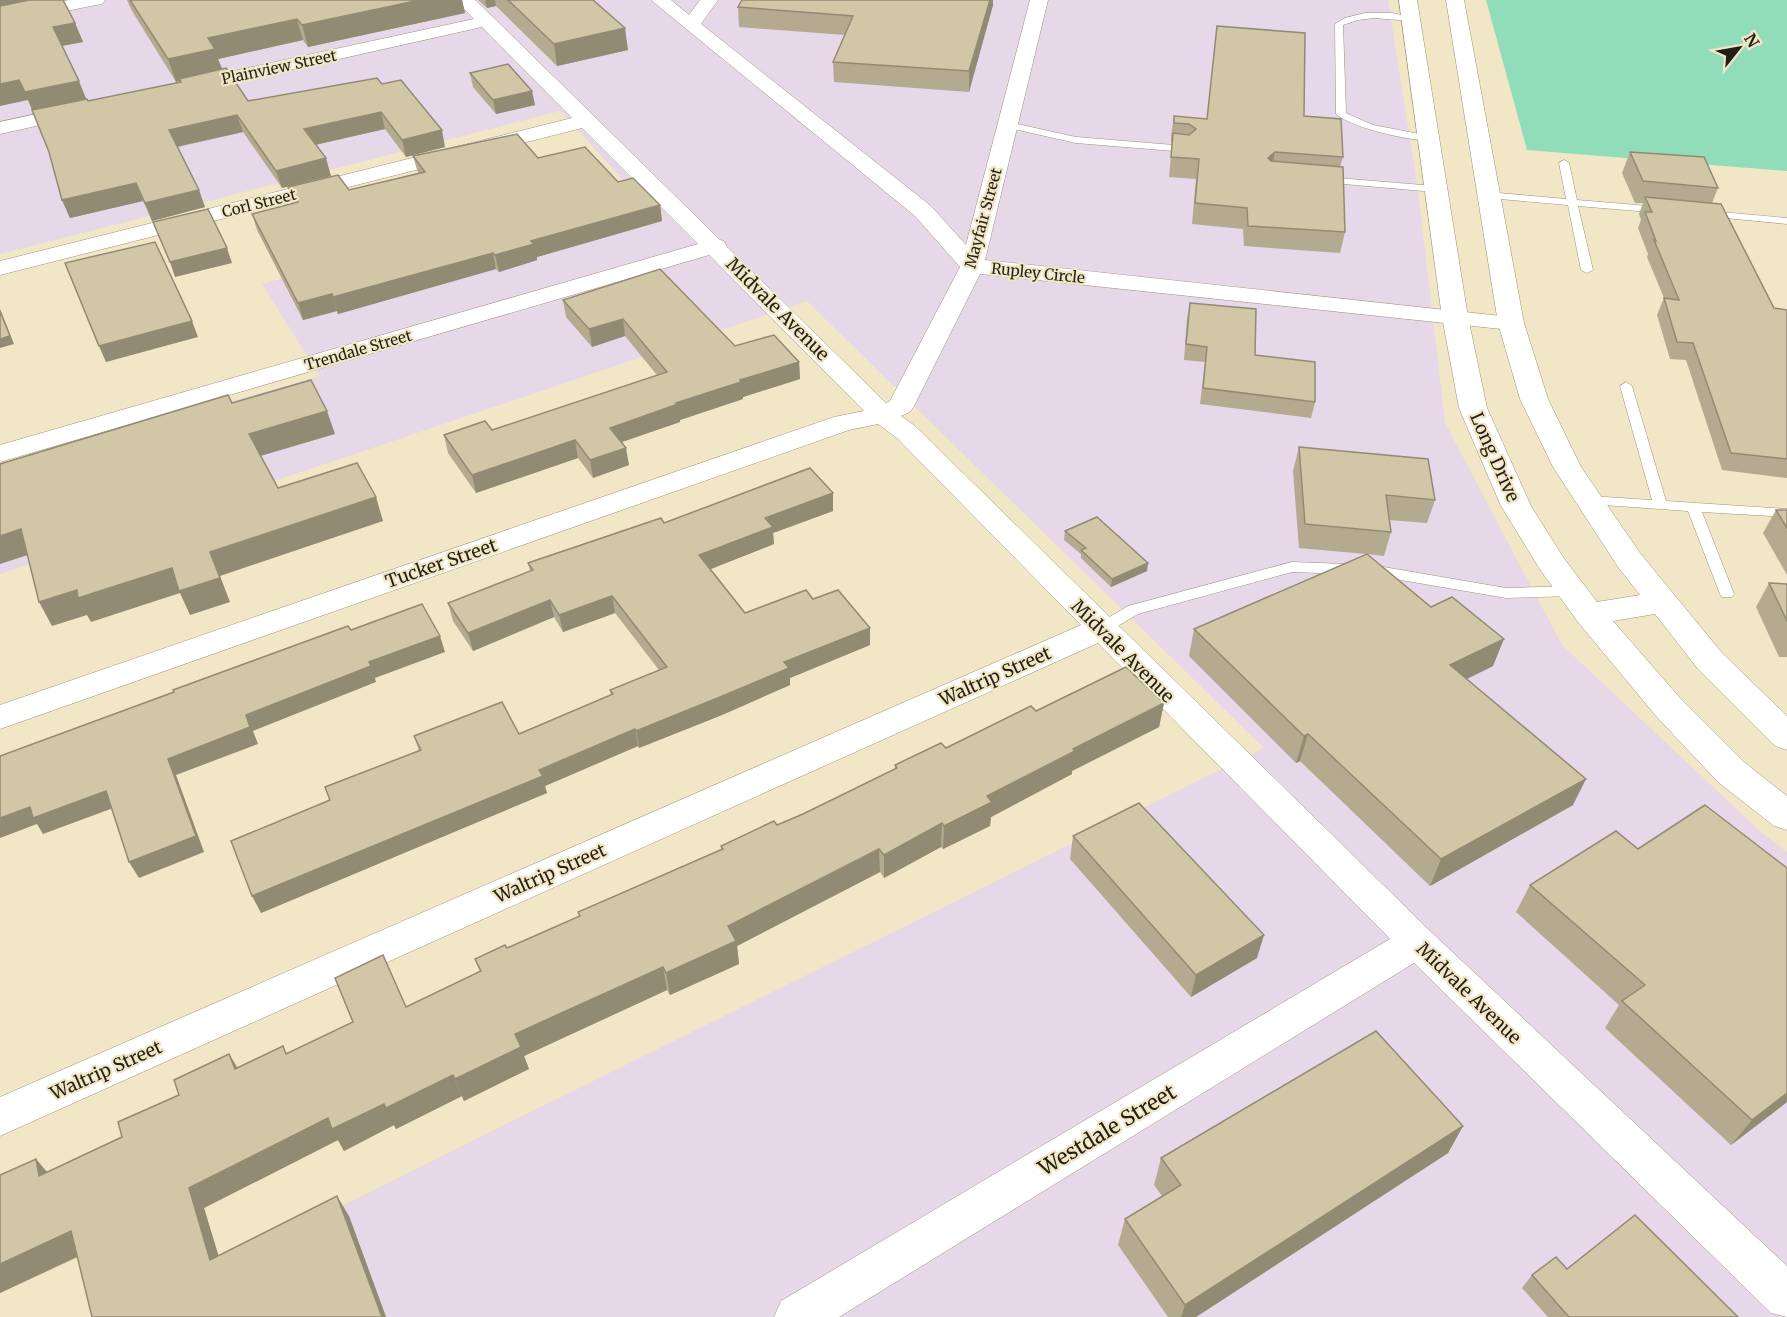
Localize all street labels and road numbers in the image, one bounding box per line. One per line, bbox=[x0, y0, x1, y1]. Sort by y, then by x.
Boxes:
street label: Plainview Street bbox=[220, 46, 338, 88]
street label: Mayfair Street bbox=[960, 166, 1006, 270]
street label: Corl Street bbox=[220, 185, 298, 221]
street label: Midvale Avenue bbox=[722, 253, 834, 365]
street label: Rupley Circle bbox=[990, 259, 1086, 287]
street label: Trendale Street bbox=[302, 326, 414, 374]
street label: Long Drive bbox=[1465, 409, 1525, 505]
street label: Tucker Street bbox=[382, 533, 500, 593]
street label: Midvale Avenue bbox=[1067, 595, 1179, 707]
street label: Waltrip Street bbox=[935, 641, 1054, 711]
street label: Waltrip Street bbox=[490, 838, 609, 908]
street label: Midvale Avenue bbox=[1412, 937, 1526, 1049]
street label: Waltrip Street bbox=[46, 1035, 165, 1105]
street label: Westdale Street bbox=[1032, 1078, 1181, 1182]

